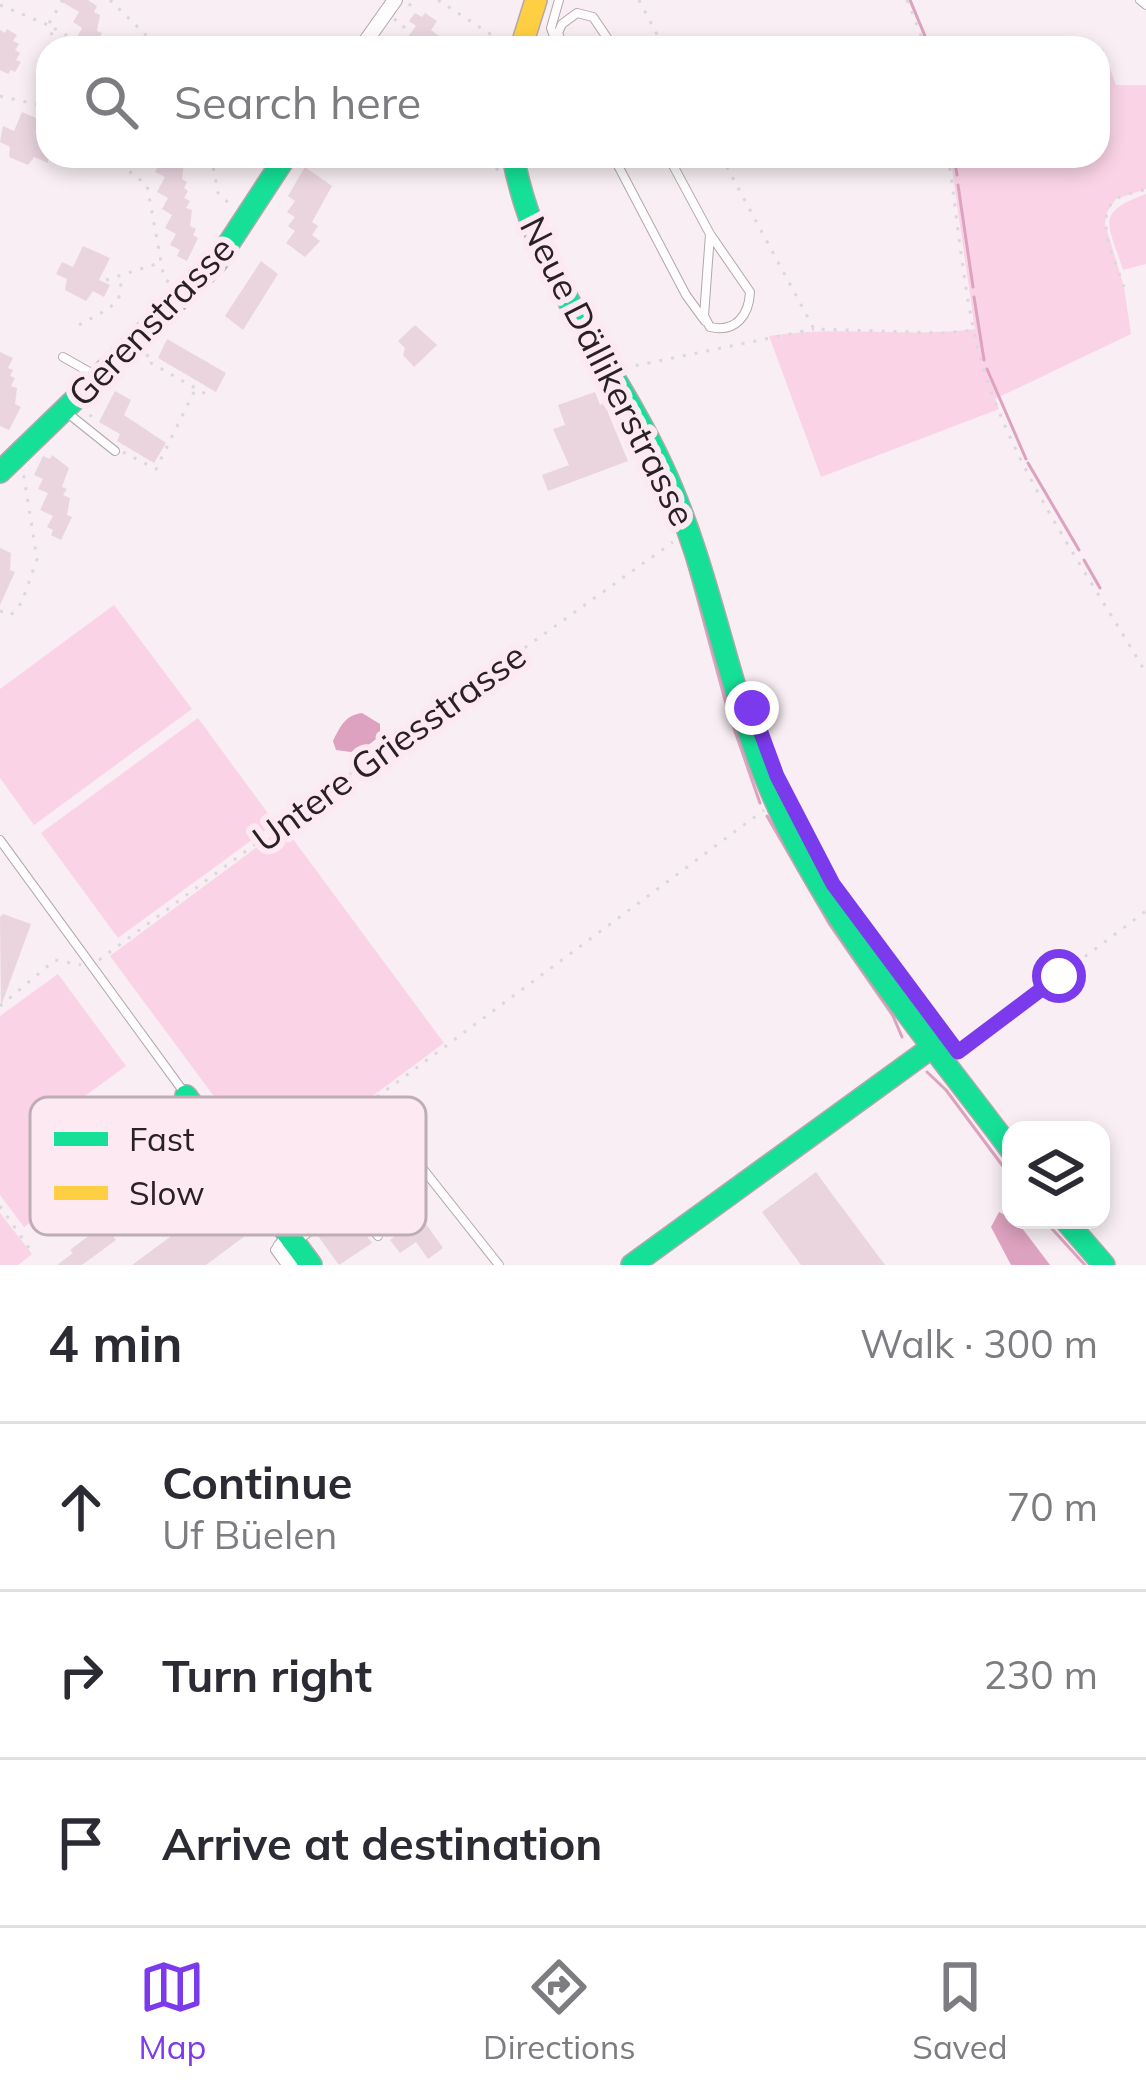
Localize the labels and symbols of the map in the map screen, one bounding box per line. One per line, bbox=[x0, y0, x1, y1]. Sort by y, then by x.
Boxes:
street label: Neue Dällikerstrasse bbox=[511, 209, 706, 533]
street label: Gerenstrasse bbox=[58, 226, 243, 415]
street label: Untere Griesstrasse bbox=[243, 632, 534, 861]
route end bbox=[725, 681, 779, 735]
route start bbox=[1032, 949, 1086, 1003]
legend bbox=[30, 1097, 426, 1235]
text: Fast bbox=[129, 1118, 194, 1159]
text: Slow bbox=[129, 1172, 205, 1213]

